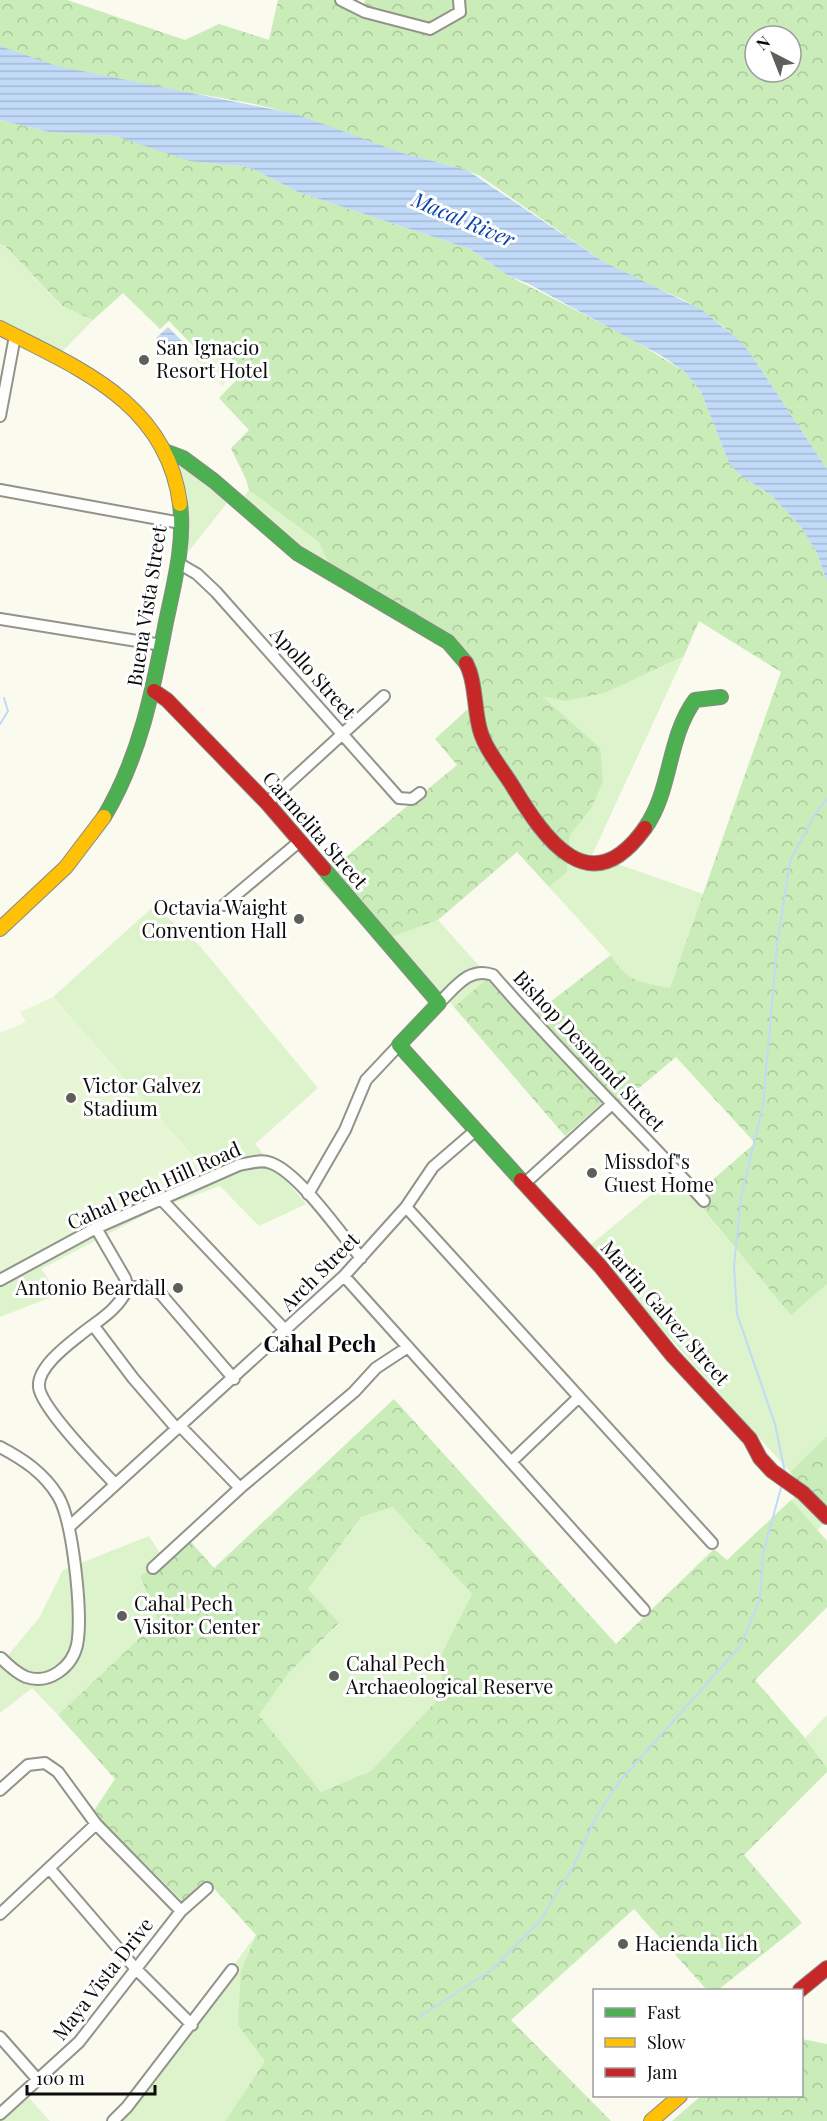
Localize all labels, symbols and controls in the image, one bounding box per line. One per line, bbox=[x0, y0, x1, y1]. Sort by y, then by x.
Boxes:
north arrow bbox=[743, 24, 803, 84]
text: N bbox=[751, 31, 774, 54]
water label: Macal River bbox=[407, 184, 520, 253]
place label: San Ignacio Resort Hotel bbox=[156, 333, 269, 383]
marker: San Ignacio Resort Hotel bbox=[137, 353, 151, 367]
street label: Buena Vista Street bbox=[119, 523, 172, 688]
street label: Apollo Street bbox=[265, 619, 364, 725]
street label: Carmelita Street bbox=[258, 764, 375, 894]
place label: Octavia Waight Convention Hall bbox=[142, 893, 288, 943]
marker: Octavia Waight Convention Hall bbox=[292, 912, 306, 926]
street label: Bishop Desmond Street bbox=[508, 964, 673, 1137]
place label: Victor Galvez Stadium bbox=[82, 1071, 201, 1121]
marker: Victor Galvez Stadium bbox=[64, 1091, 78, 1105]
street label: Cahal Pech Hill Road bbox=[62, 1134, 245, 1235]
place label: Missdof"s Guest Home bbox=[604, 1147, 714, 1197]
marker: Missdof"s Guest Home bbox=[585, 1166, 599, 1180]
street label: Arch Street bbox=[273, 1225, 365, 1317]
street label: Martin Galvez Street bbox=[596, 1234, 737, 1391]
place label: Antonio Beardall bbox=[15, 1273, 166, 1300]
marker: Antonio Beardall bbox=[171, 1281, 185, 1295]
district label: Cahal Pech bbox=[264, 1328, 377, 1358]
place label: Cahal Pech Visitor Center bbox=[133, 1589, 260, 1639]
marker: Cahal Pech Visitor Center bbox=[115, 1609, 129, 1623]
place label: Cahal Pech Archaeological Reserve bbox=[345, 1649, 553, 1699]
marker: Cahal Pech Archaeological Reserve bbox=[327, 1669, 341, 1683]
street label: Maya Vista Drive bbox=[45, 1911, 158, 2045]
place label: Hacienda Iich bbox=[635, 1929, 758, 1956]
marker: Hacienda Iich bbox=[616, 1937, 630, 1951]
legend bbox=[593, 1989, 803, 2097]
text: Fast bbox=[647, 2000, 681, 2024]
text: Slow bbox=[647, 2030, 685, 2054]
scale bar bbox=[27, 2058, 154, 2096]
text: Jam bbox=[646, 2060, 677, 2084]
text: 100 m bbox=[36, 2066, 85, 2090]

